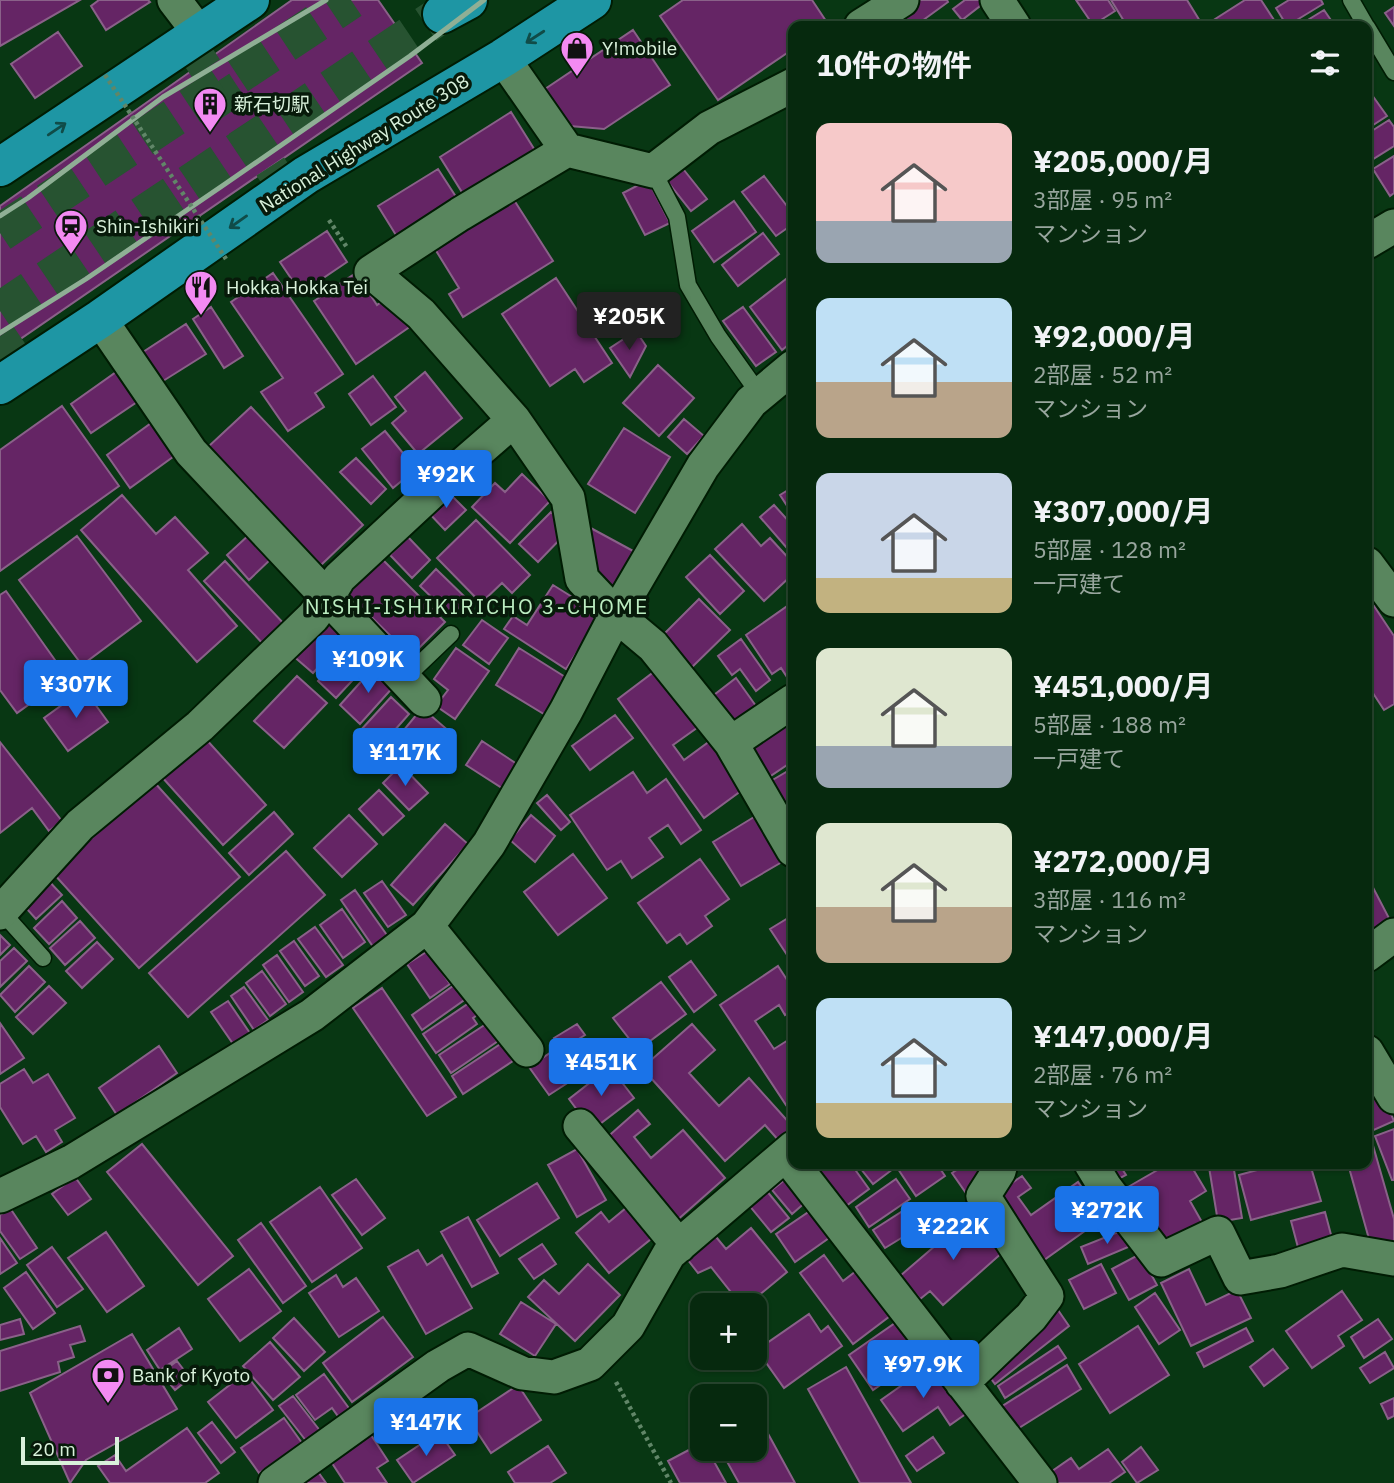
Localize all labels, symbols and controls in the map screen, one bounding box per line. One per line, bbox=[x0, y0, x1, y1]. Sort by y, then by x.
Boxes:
shop icon: Y!mobile bbox=[558, 29, 596, 78]
one-way arrow bbox=[526, 30, 545, 45]
place label: Y!mobile bbox=[602, 36, 677, 60]
icon: filters bbox=[1306, 44, 1344, 82]
text: 10件の物件 bbox=[816, 45, 972, 84]
street label: National Highway Route 308 bbox=[255, 69, 473, 217]
building icon: 新石切駅 bbox=[191, 85, 229, 134]
place label: 新石切駅 bbox=[234, 92, 310, 116]
one-way arrow bbox=[47, 122, 66, 136]
text: ¥205,000/月 bbox=[1033, 141, 1214, 180]
icon: home bbox=[872, 151, 956, 235]
text: 3部屋 · 95 m² bbox=[1033, 184, 1172, 214]
station icon: Shin-Ishikiri bbox=[52, 207, 90, 256]
place label: Shin-Ishikiri bbox=[96, 214, 199, 238]
one-way arrow bbox=[229, 215, 248, 229]
text: マンション bbox=[1033, 218, 1148, 248]
restaurant icon: Hokka Hokka Tei bbox=[182, 268, 220, 317]
place label: Hokka Hokka Tei bbox=[226, 275, 368, 299]
pin: ¥205K bbox=[580, 292, 678, 352]
text: ¥205K bbox=[593, 300, 665, 330]
text: ¥92,000/月 bbox=[1033, 316, 1196, 355]
icon: home bbox=[872, 326, 956, 410]
text: 2部屋 · 52 m² bbox=[1033, 359, 1172, 389]
text: マンション bbox=[1033, 393, 1148, 423]
pin: ¥92K bbox=[405, 450, 487, 510]
text: ¥92K bbox=[417, 458, 475, 488]
text: ¥307,000/月 bbox=[1033, 491, 1214, 530]
icon: home bbox=[872, 501, 956, 585]
text: 5部屋 · 128 m² bbox=[1033, 534, 1186, 564]
text: 一戸建て bbox=[1033, 568, 1125, 598]
district label: NISHI-ISHIKIRICHO 3-CHOME bbox=[305, 592, 649, 620]
pin: ¥109K bbox=[319, 636, 417, 695]
text: ¥109K bbox=[332, 643, 404, 673]
pin: ¥307K bbox=[27, 660, 125, 720]
text: ¥451,000/月 bbox=[1033, 666, 1214, 705]
text: ¥307K bbox=[40, 668, 112, 698]
icon: home bbox=[872, 676, 956, 760]
text: 5部屋 · 188 m² bbox=[1033, 709, 1186, 739]
pin: ¥117K bbox=[356, 728, 454, 788]
text: ¥117K bbox=[369, 736, 441, 766]
text: 一戸建て bbox=[1033, 743, 1125, 773]
text: ¥272,000/月 bbox=[1033, 841, 1214, 880]
icon: home bbox=[872, 851, 956, 935]
text: 3部屋 · 116 m² bbox=[1033, 884, 1186, 914]
text: マンション bbox=[1033, 918, 1148, 948]
text: ¥147,000/月 bbox=[1033, 1016, 1214, 1055]
icon: home bbox=[872, 1026, 956, 1110]
pin: ¥451K bbox=[552, 1038, 650, 1098]
text: ¥451K bbox=[565, 1046, 637, 1076]
text: 2部屋 · 76 m² bbox=[1033, 1059, 1172, 1089]
text: マンション bbox=[1033, 1093, 1148, 1123]
pin: ¥272K bbox=[1058, 1186, 1156, 1246]
text: ¥272K bbox=[1071, 1194, 1143, 1224]
pin: ¥222K bbox=[904, 1202, 1002, 1262]
text: ¥222K bbox=[917, 1210, 989, 1240]
map controls bbox=[690, 1293, 767, 1461]
button: + bbox=[690, 1293, 767, 1370]
pin: ¥97.9K bbox=[866, 1340, 980, 1400]
text: ¥97.9K bbox=[883, 1348, 963, 1378]
bank icon: Bank of Kyoto bbox=[89, 1356, 127, 1405]
place label: Bank of Kyoto bbox=[132, 1363, 250, 1387]
button: − bbox=[690, 1384, 767, 1461]
pin: ¥147K bbox=[377, 1398, 475, 1458]
text: ¥147K bbox=[390, 1406, 462, 1436]
scale bar bbox=[21, 1434, 119, 1466]
text: 20 m bbox=[32, 1437, 76, 1461]

